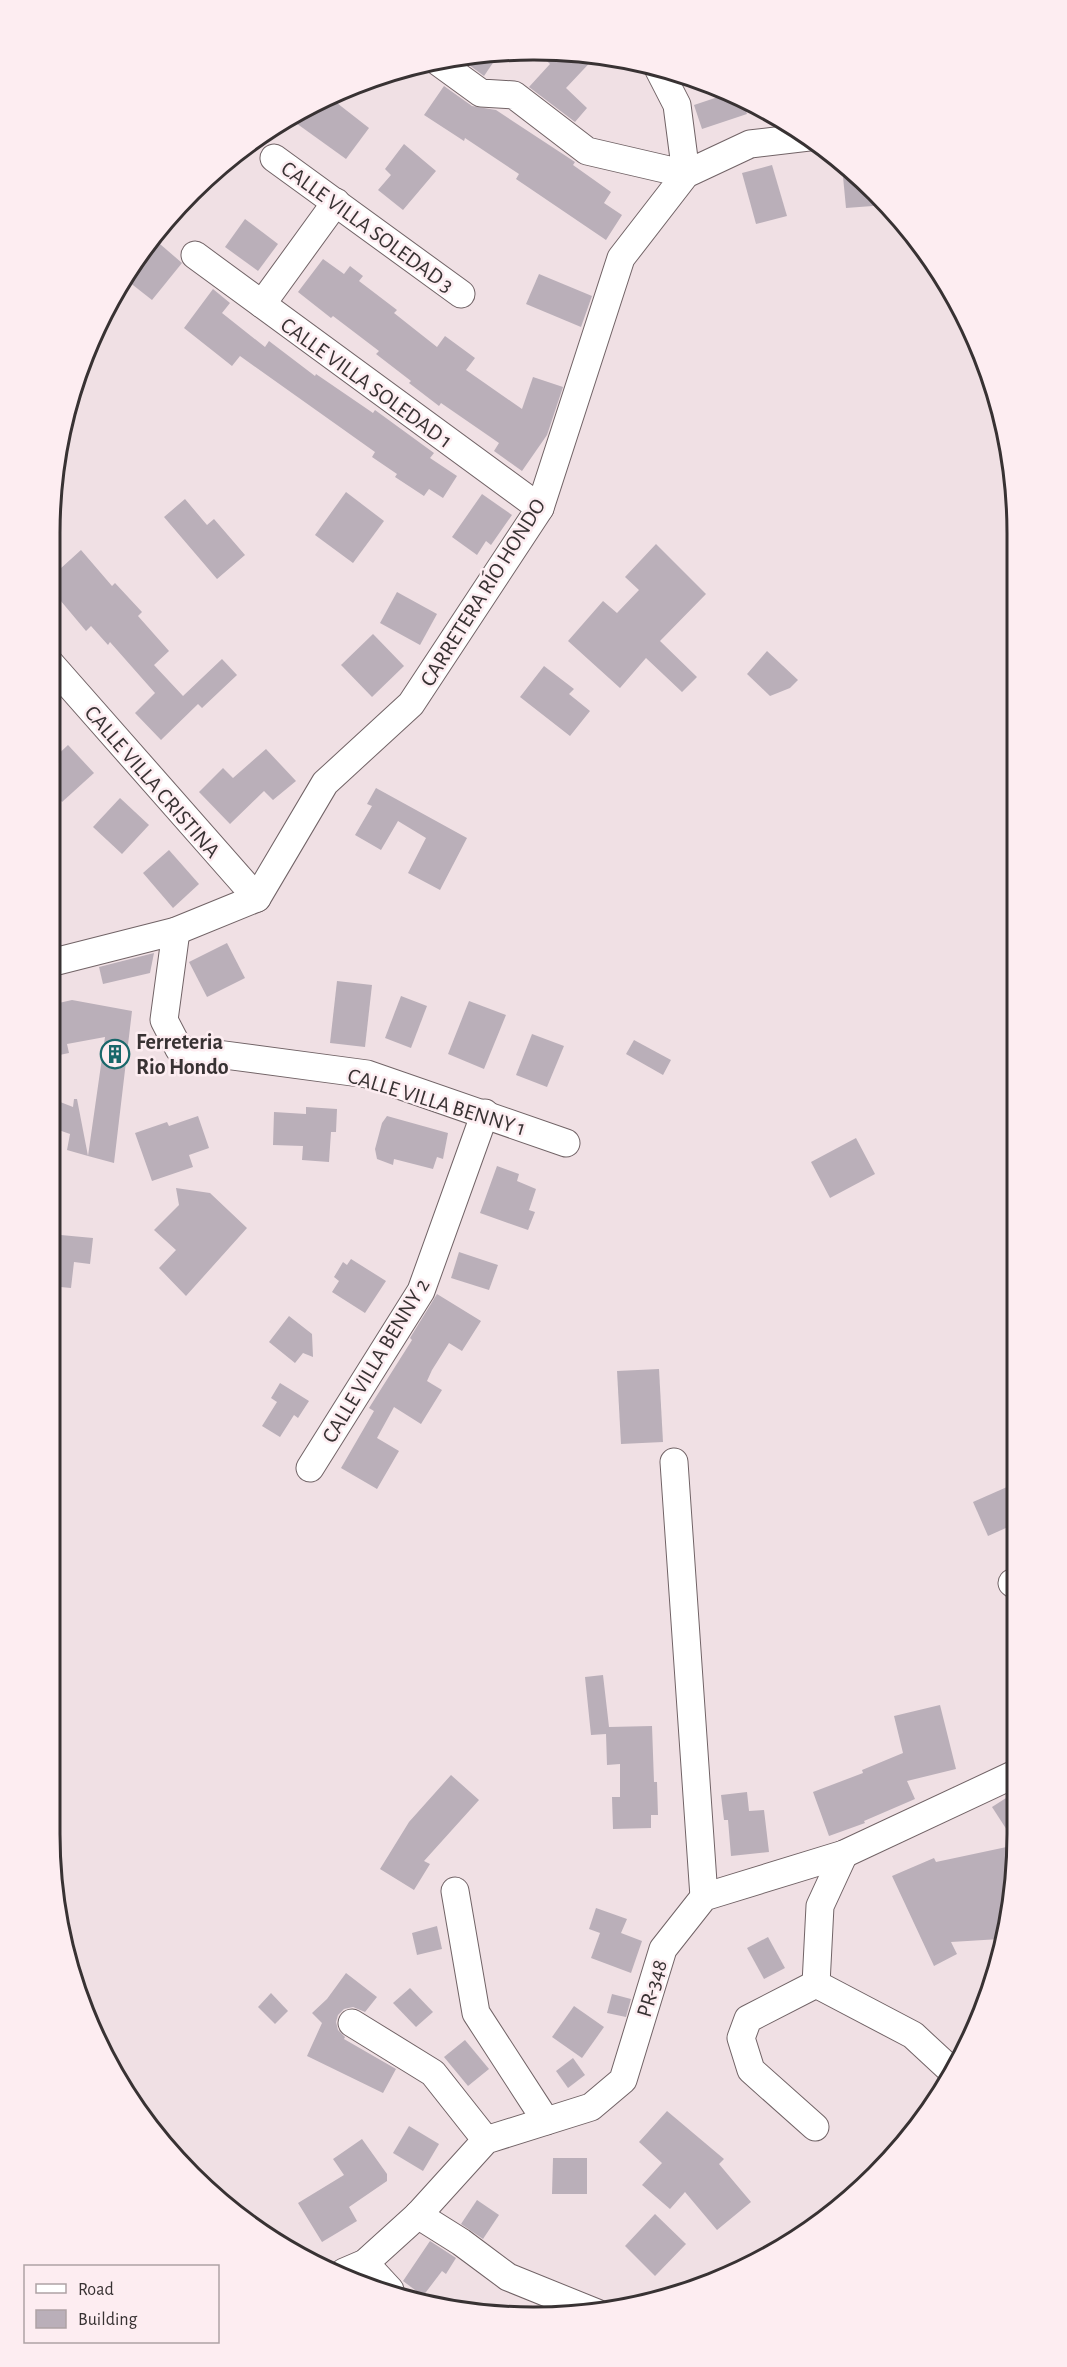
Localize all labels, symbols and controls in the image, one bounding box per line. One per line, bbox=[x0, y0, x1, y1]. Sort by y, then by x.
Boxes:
street label: CALLE VILLA SOLEDAD 3 bbox=[277, 157, 458, 297]
street label: CALLE VILLA SOLEDAD 1 bbox=[277, 313, 456, 452]
street label: CARRETERA RÍO HONDO bbox=[415, 494, 550, 690]
street label: CALLE VILLA CRISTINA bbox=[80, 701, 224, 862]
place label: Ferreteria Rio Hondo bbox=[136, 1031, 229, 1078]
building icon: Ferreteria Rio Hondo bbox=[99, 1038, 131, 1070]
street label: CALLE VILLA BENNY 1 bbox=[345, 1064, 528, 1140]
street label: CALLE VILLA BENNY 2 bbox=[318, 1275, 434, 1446]
street label: PR-348 bbox=[633, 1957, 671, 2020]
legend bbox=[24, 2265, 219, 2343]
text: Road bbox=[78, 2281, 114, 2299]
text: Building bbox=[78, 2311, 138, 2329]

